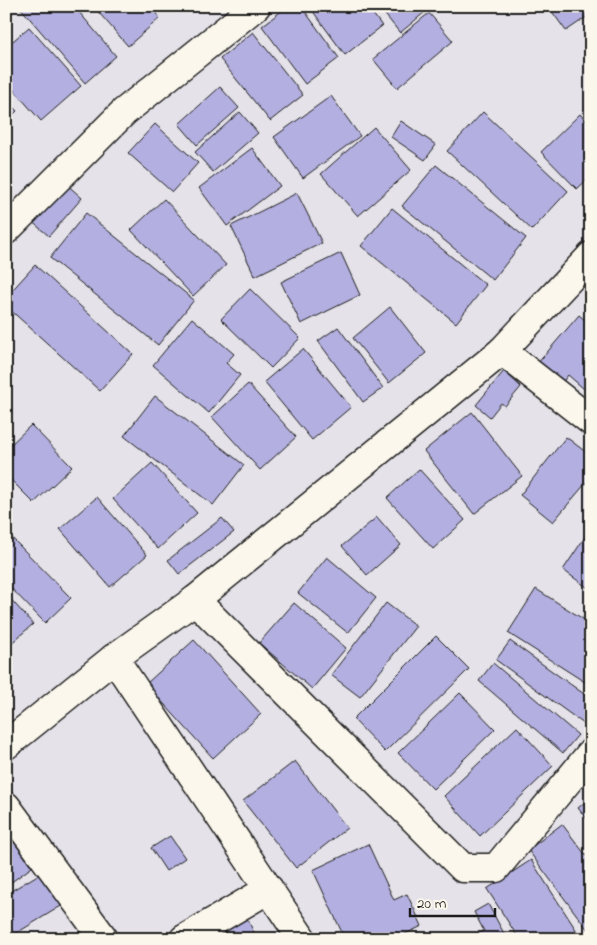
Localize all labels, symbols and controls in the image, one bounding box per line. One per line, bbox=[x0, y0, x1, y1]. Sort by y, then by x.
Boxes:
scale bar bbox=[410, 885, 494, 917]
text: 20 m bbox=[417, 893, 447, 915]

